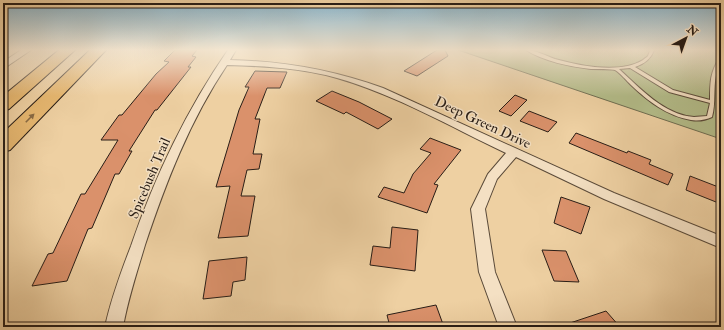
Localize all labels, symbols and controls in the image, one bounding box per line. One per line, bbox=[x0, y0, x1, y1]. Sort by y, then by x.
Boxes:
north arrow bbox=[666, 18, 706, 58]
text: N bbox=[683, 22, 701, 40]
street label: Deep Green Drive bbox=[432, 93, 534, 153]
one-way arrow bbox=[25, 113, 35, 123]
street label: Spicebush Trail bbox=[125, 135, 175, 222]

